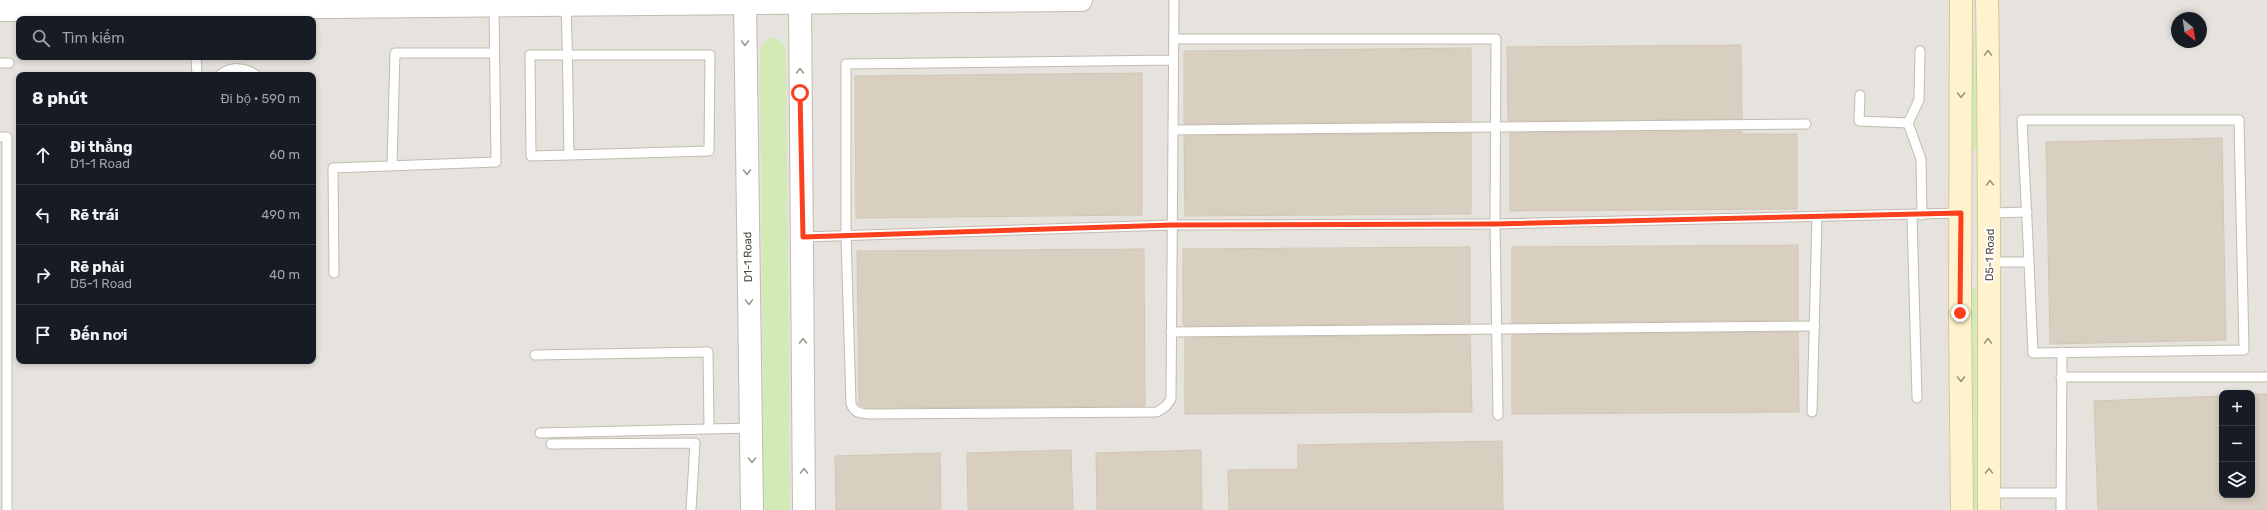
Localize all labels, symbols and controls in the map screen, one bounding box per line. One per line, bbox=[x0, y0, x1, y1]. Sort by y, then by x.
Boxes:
north arrow bbox=[2171, 12, 2207, 48]
search box bbox=[16, 16, 316, 60]
icon: search bbox=[30, 27, 52, 49]
text: Tìm kiếm bbox=[62, 29, 125, 47]
one-way arrow bbox=[741, 40, 749, 46]
one-way arrow bbox=[1984, 50, 1992, 56]
one-way arrow bbox=[796, 68, 804, 74]
route start bbox=[791, 84, 809, 102]
text: 8 phút bbox=[32, 88, 88, 108]
text: Đi bộ · 590 m bbox=[221, 91, 300, 106]
one-way arrow bbox=[1957, 92, 1965, 98]
text: Đi thẳng bbox=[70, 138, 132, 156]
icon: ahead bbox=[32, 144, 54, 166]
text: 60 m bbox=[269, 147, 300, 162]
text: D1-1 Road bbox=[70, 156, 130, 171]
one-way arrow bbox=[743, 169, 751, 175]
one-way arrow bbox=[1986, 180, 1994, 186]
icon: left bbox=[32, 204, 54, 226]
text: Rẽ trái bbox=[70, 206, 119, 224]
text: 490 m bbox=[261, 207, 300, 222]
street label: D5-1 Road bbox=[1983, 229, 1997, 281]
street label: D1-1 Road bbox=[741, 232, 755, 282]
text: Rẽ phải bbox=[70, 258, 124, 276]
icon: right bbox=[32, 264, 54, 286]
text: 40 m bbox=[269, 267, 300, 282]
text: D5-1 Road bbox=[70, 276, 132, 291]
one-way arrow bbox=[745, 299, 753, 305]
route end bbox=[1951, 304, 1969, 322]
icon: arrive bbox=[32, 324, 54, 346]
text: Đến nơi bbox=[70, 326, 127, 344]
one-way arrow bbox=[799, 338, 807, 344]
one-way arrow bbox=[1984, 338, 1993, 344]
one-way arrow bbox=[1957, 376, 1965, 382]
map controls bbox=[2219, 390, 2255, 498]
button: + bbox=[2219, 390, 2255, 426]
button: − bbox=[2219, 426, 2255, 462]
one-way arrow bbox=[747, 457, 756, 463]
button: layers bbox=[2219, 462, 2255, 498]
one-way arrow bbox=[800, 468, 808, 474]
one-way arrow bbox=[1985, 468, 1993, 474]

